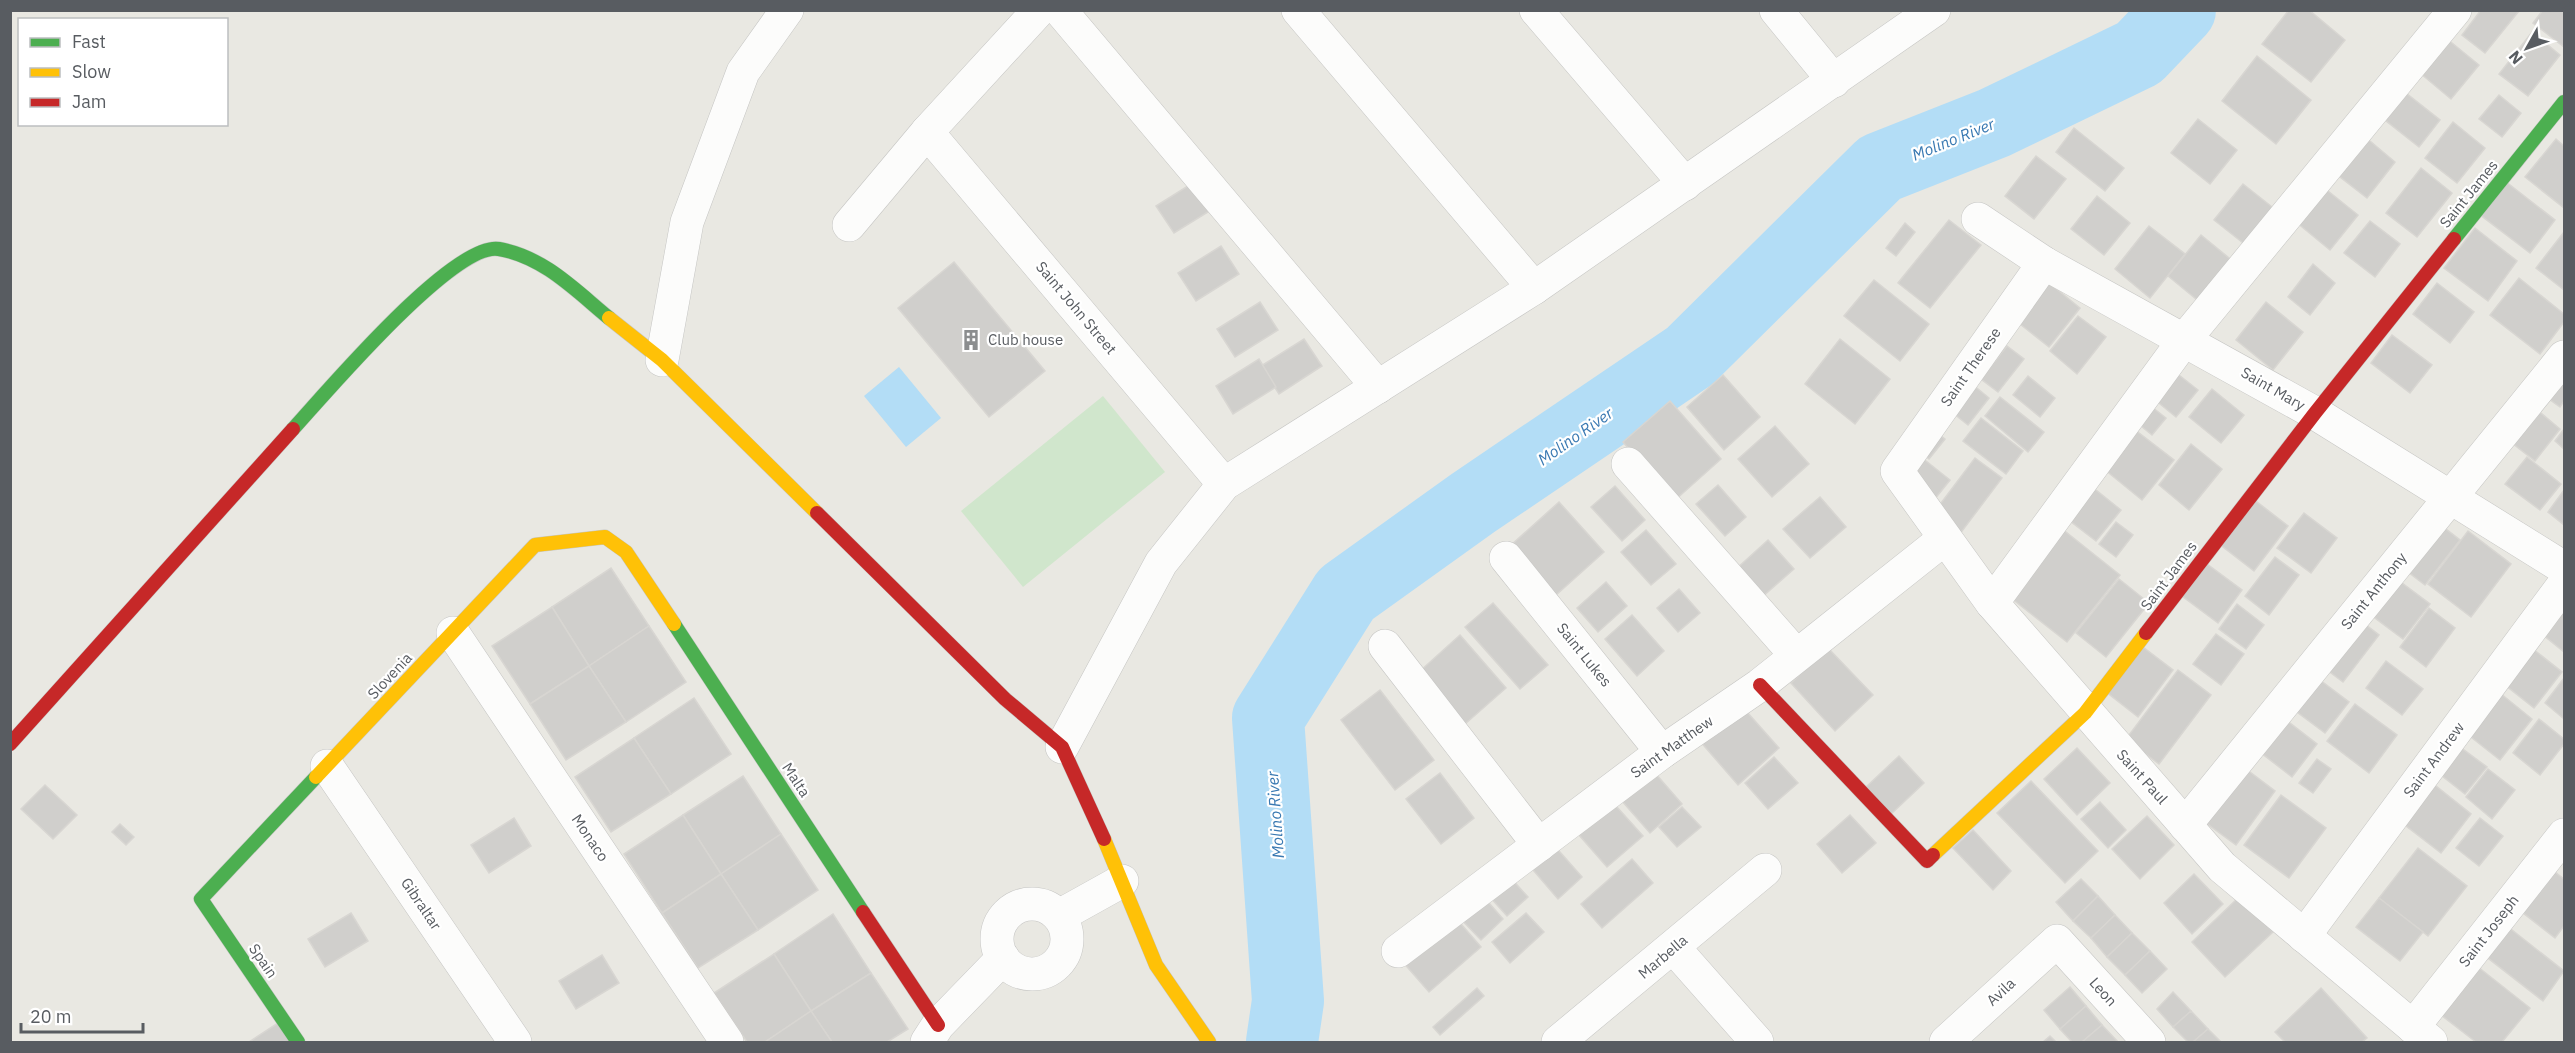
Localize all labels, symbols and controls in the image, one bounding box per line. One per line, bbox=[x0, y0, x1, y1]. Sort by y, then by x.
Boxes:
legend bbox=[18, 18, 228, 126]
north arrow bbox=[2497, 18, 2557, 78]
text: Fast bbox=[72, 30, 106, 53]
text: N bbox=[2504, 47, 2527, 69]
text: Slow bbox=[72, 60, 111, 83]
text: Jam bbox=[72, 90, 107, 113]
water label: Molino River bbox=[1909, 113, 1998, 165]
street label: Saint James bbox=[2435, 156, 2502, 232]
street label: Saint John Street bbox=[1032, 257, 1121, 358]
street label: Saint Therese bbox=[1936, 323, 2005, 410]
building icon: Club house bbox=[959, 328, 983, 352]
place label: Club house bbox=[988, 330, 1063, 349]
street label: Saint Mary bbox=[2238, 363, 2309, 415]
water label: Molino River bbox=[1534, 402, 1617, 469]
street label: Saint James bbox=[2136, 537, 2201, 614]
street label: Saint Anthony bbox=[2337, 548, 2411, 633]
street label: Saint Lukes bbox=[1553, 619, 1616, 691]
street label: Slovenia bbox=[363, 648, 416, 703]
street label: Saint Matthew bbox=[1627, 711, 1717, 782]
street label: Saint Andrew bbox=[2399, 718, 2468, 801]
street label: Saint Paul bbox=[2113, 745, 2172, 808]
street label: Malta bbox=[778, 759, 815, 801]
water label: Molino River bbox=[1262, 770, 1288, 859]
street label: Monaco bbox=[568, 810, 613, 865]
street label: Gibraltar bbox=[397, 874, 446, 934]
street label: Saint Joseph bbox=[2454, 891, 2523, 971]
street label: Marbella bbox=[1634, 930, 1691, 983]
street label: Spain bbox=[245, 940, 282, 982]
street label: Leon bbox=[2085, 973, 2121, 1010]
street label: Avila bbox=[1982, 974, 2019, 1010]
scale bar bbox=[21, 996, 142, 1034]
text: 20 m bbox=[30, 1005, 72, 1028]

